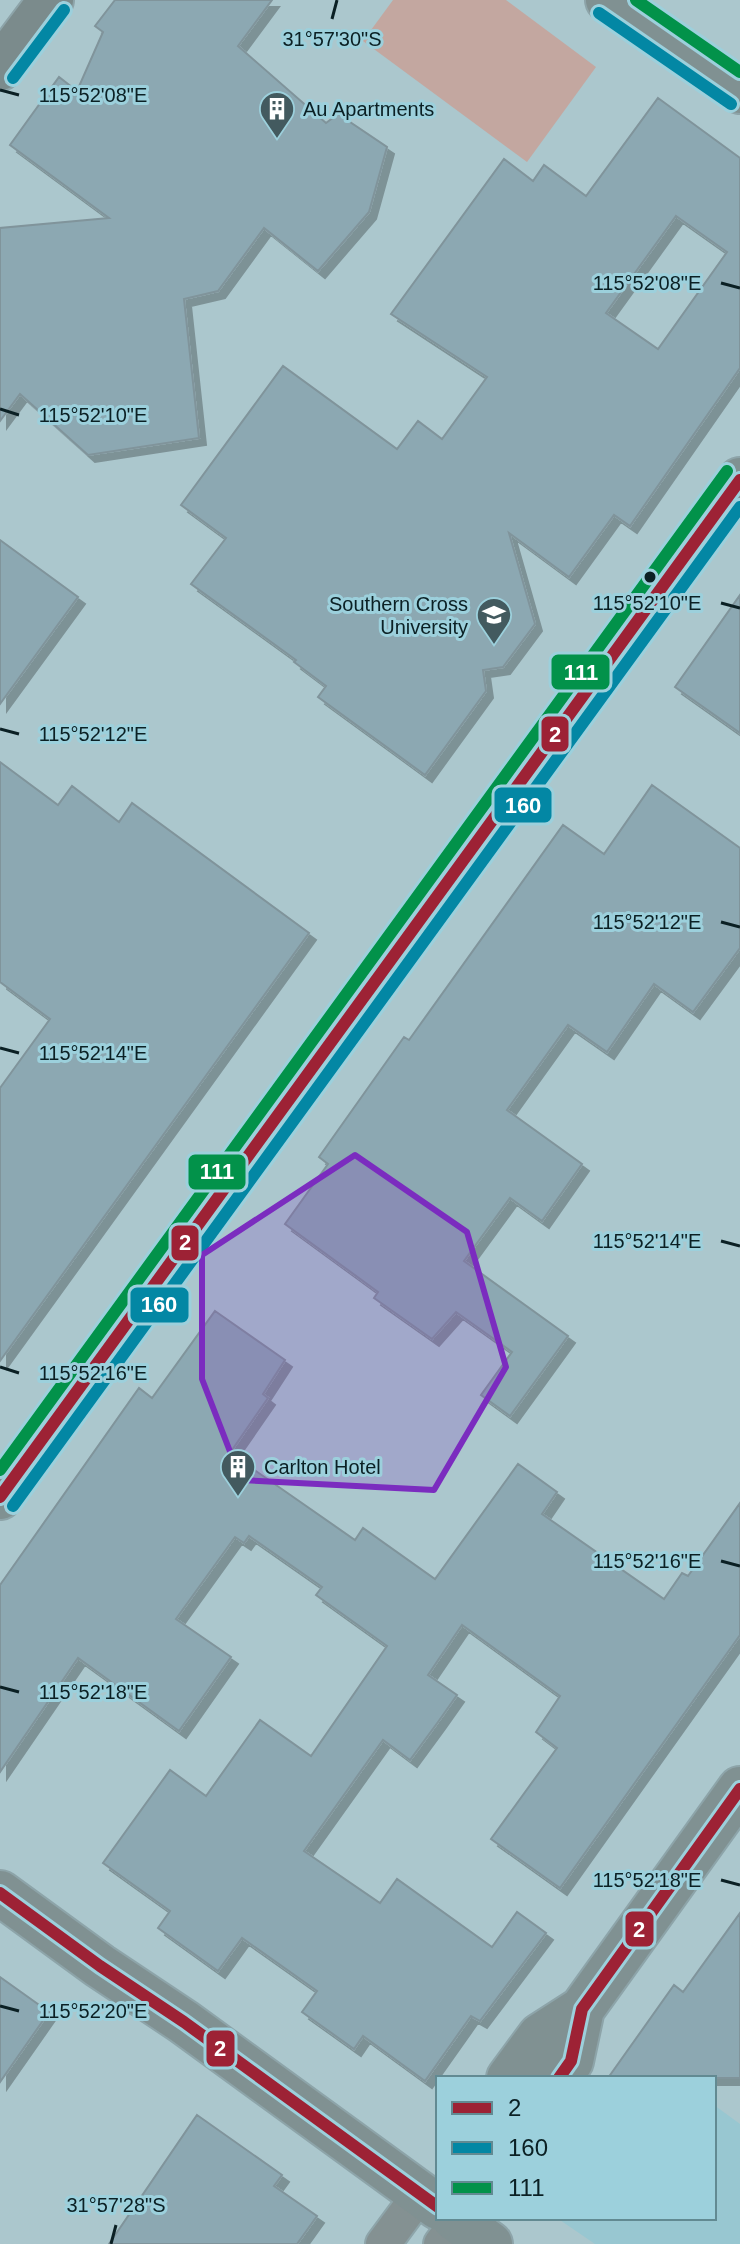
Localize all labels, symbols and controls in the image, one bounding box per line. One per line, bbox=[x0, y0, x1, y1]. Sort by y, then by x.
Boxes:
text: 31°57'30"S bbox=[283, 28, 382, 50]
text: 115°52'08"E bbox=[39, 84, 147, 106]
building icon: Au Apartments bbox=[258, 90, 296, 140]
place label: Au Apartments bbox=[303, 98, 434, 120]
text: 115°52'08"E bbox=[593, 272, 701, 294]
text: 115°52'10"E bbox=[39, 404, 147, 426]
unlabelled marker bbox=[642, 569, 658, 585]
text: 115°52'10"E bbox=[593, 592, 701, 614]
place label: Southern Cross University bbox=[329, 593, 468, 638]
school or university icon: Southern Cross University bbox=[475, 596, 513, 646]
line badge: 111 bbox=[550, 653, 611, 691]
text: 111 bbox=[564, 660, 598, 685]
line badge: 2 bbox=[540, 715, 570, 753]
text: 2 bbox=[549, 722, 561, 747]
text: 115°52'12"E bbox=[39, 723, 147, 745]
line badge: 160 bbox=[493, 786, 553, 824]
text: 160 bbox=[505, 793, 541, 818]
text: 115°52'12"E bbox=[593, 911, 701, 933]
text: 115°52'14"E bbox=[39, 1042, 147, 1064]
line badge: 111 bbox=[187, 1153, 247, 1191]
text: 111 bbox=[200, 1159, 234, 1184]
line badge: 2 bbox=[170, 1224, 200, 1262]
text: 2 bbox=[179, 1230, 191, 1255]
text: 115°52'14"E bbox=[593, 1230, 701, 1252]
line badge: 160 bbox=[129, 1286, 190, 1324]
text: 160 bbox=[141, 1292, 177, 1317]
text: 115°52'16"E bbox=[39, 1362, 147, 1384]
building icon: Carlton Hotel bbox=[219, 1448, 257, 1498]
place label: Carlton Hotel bbox=[264, 1456, 381, 1478]
text: 115°52'16"E bbox=[593, 1550, 701, 1572]
text: 115°52'18"E bbox=[39, 1681, 147, 1703]
text: 115°52'18"E bbox=[593, 1869, 701, 1891]
line badge: 2 bbox=[624, 1910, 655, 1948]
text: 2 bbox=[633, 1917, 645, 1942]
text: 115°52'20"E bbox=[39, 2000, 147, 2022]
line badge: 2 bbox=[205, 2029, 236, 2068]
text: 2 bbox=[214, 2036, 226, 2061]
legend bbox=[436, 2076, 716, 2220]
text: 2 bbox=[508, 2094, 521, 2121]
text: 160 bbox=[508, 2134, 548, 2161]
text: 111 bbox=[508, 2174, 544, 2201]
text: 31°57'28"S bbox=[67, 2194, 166, 2216]

